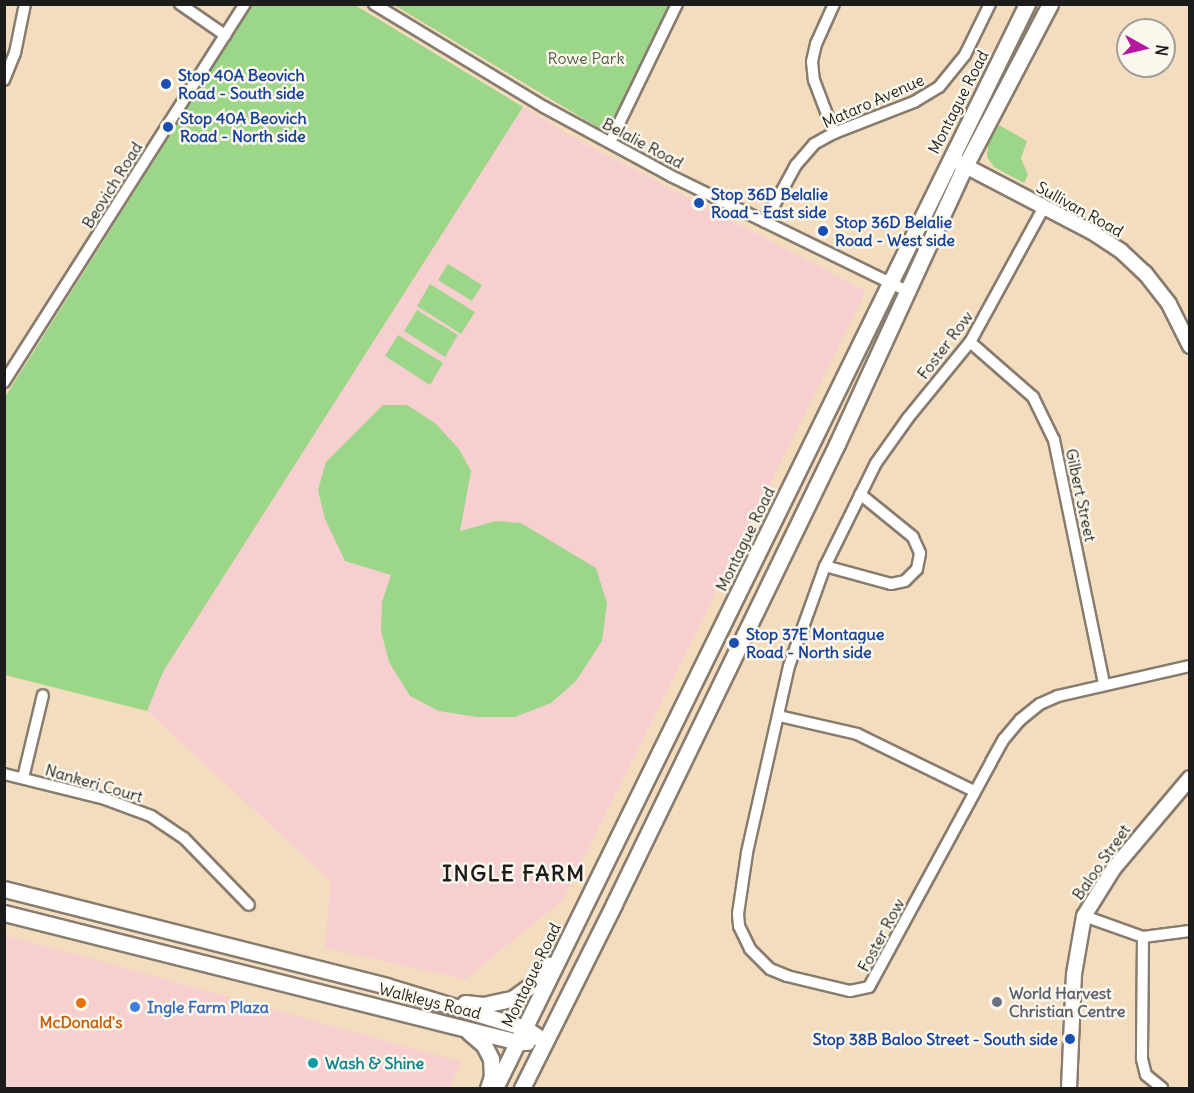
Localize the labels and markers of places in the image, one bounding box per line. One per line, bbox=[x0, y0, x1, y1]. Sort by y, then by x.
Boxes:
place label: Stop 40A Beovich Road - South side bbox=[178, 65, 305, 103]
marker: Stop 40A Beovich Road - South side bbox=[159, 77, 173, 91]
place label: Stop 40A Beovich Road - North side bbox=[180, 108, 307, 146]
marker: Stop 40A Beovich Road - North side bbox=[161, 120, 175, 134]
place label: Stop 36D Belalie Road - East side bbox=[711, 184, 828, 222]
marker: Stop 36D Belalie Road - East side bbox=[692, 196, 706, 210]
place label: Stop 36D Belalie Road - West side bbox=[835, 212, 955, 250]
marker: Stop 36D Belalie Road - West side bbox=[816, 224, 830, 238]
place label: Stop 37E Montague Road - North side bbox=[746, 624, 884, 662]
marker: Stop 37E Montague Road - North side bbox=[727, 636, 741, 650]
place label: World Harvest Christian Centre bbox=[1009, 983, 1125, 1021]
marker: World Harvest Christian Centre bbox=[990, 995, 1004, 1009]
marker: McDonald's bbox=[74, 996, 88, 1010]
place label: Ingle Farm Plaza bbox=[147, 997, 269, 1017]
marker: Ingle Farm Plaza bbox=[128, 1000, 142, 1014]
place label: McDonald's bbox=[40, 1012, 122, 1032]
place label: Stop 38B Baloo Street - South side bbox=[813, 1029, 1058, 1049]
marker: Stop 38B Baloo Street - South side bbox=[1063, 1032, 1077, 1046]
place label: Wash & Shine bbox=[325, 1053, 424, 1073]
marker: Wash & Shine bbox=[306, 1056, 320, 1070]

